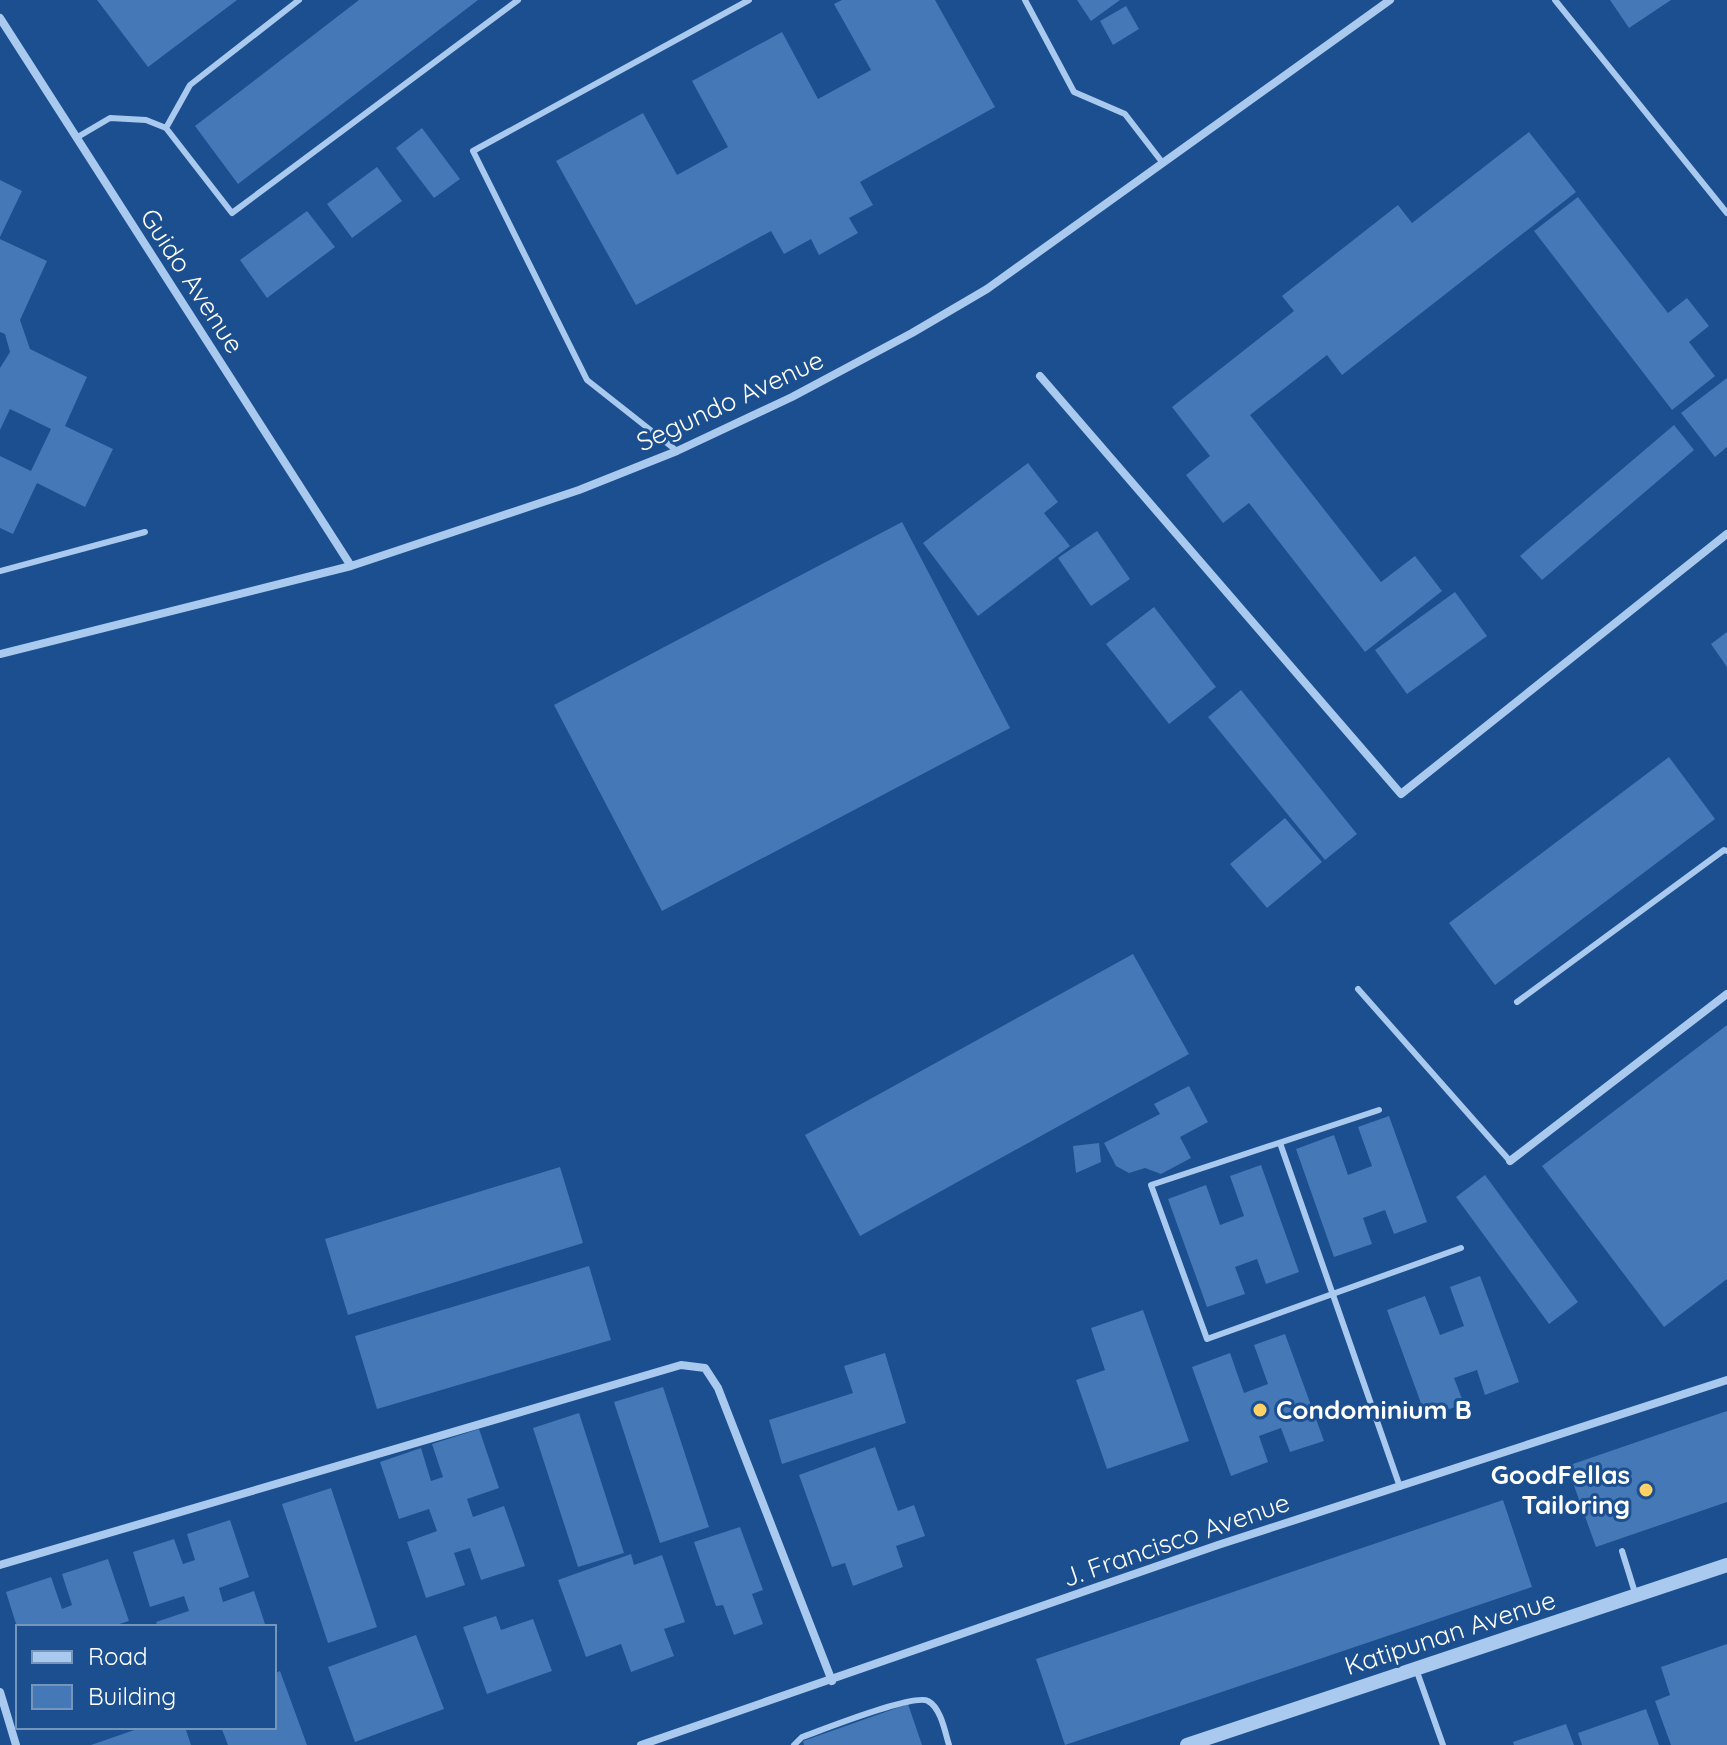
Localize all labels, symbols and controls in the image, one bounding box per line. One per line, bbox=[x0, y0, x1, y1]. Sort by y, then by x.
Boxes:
street label: Guido Avenue bbox=[133, 202, 251, 359]
street label: Segundo Avenue bbox=[631, 343, 829, 458]
place label: Condominium B bbox=[1276, 1393, 1472, 1426]
marker: Condominium B bbox=[1251, 1401, 1269, 1419]
place label: GoodFellas Tailoring bbox=[1491, 1458, 1630, 1521]
marker: GoodFellas Tailoring bbox=[1637, 1481, 1655, 1499]
street label: J. Francisco Avenue bbox=[1058, 1485, 1294, 1594]
street label: Katipunan Avenue bbox=[1340, 1583, 1560, 1682]
legend bbox=[16, 1625, 276, 1729]
text: Road bbox=[88, 1641, 148, 1671]
text: Building bbox=[88, 1681, 176, 1711]

